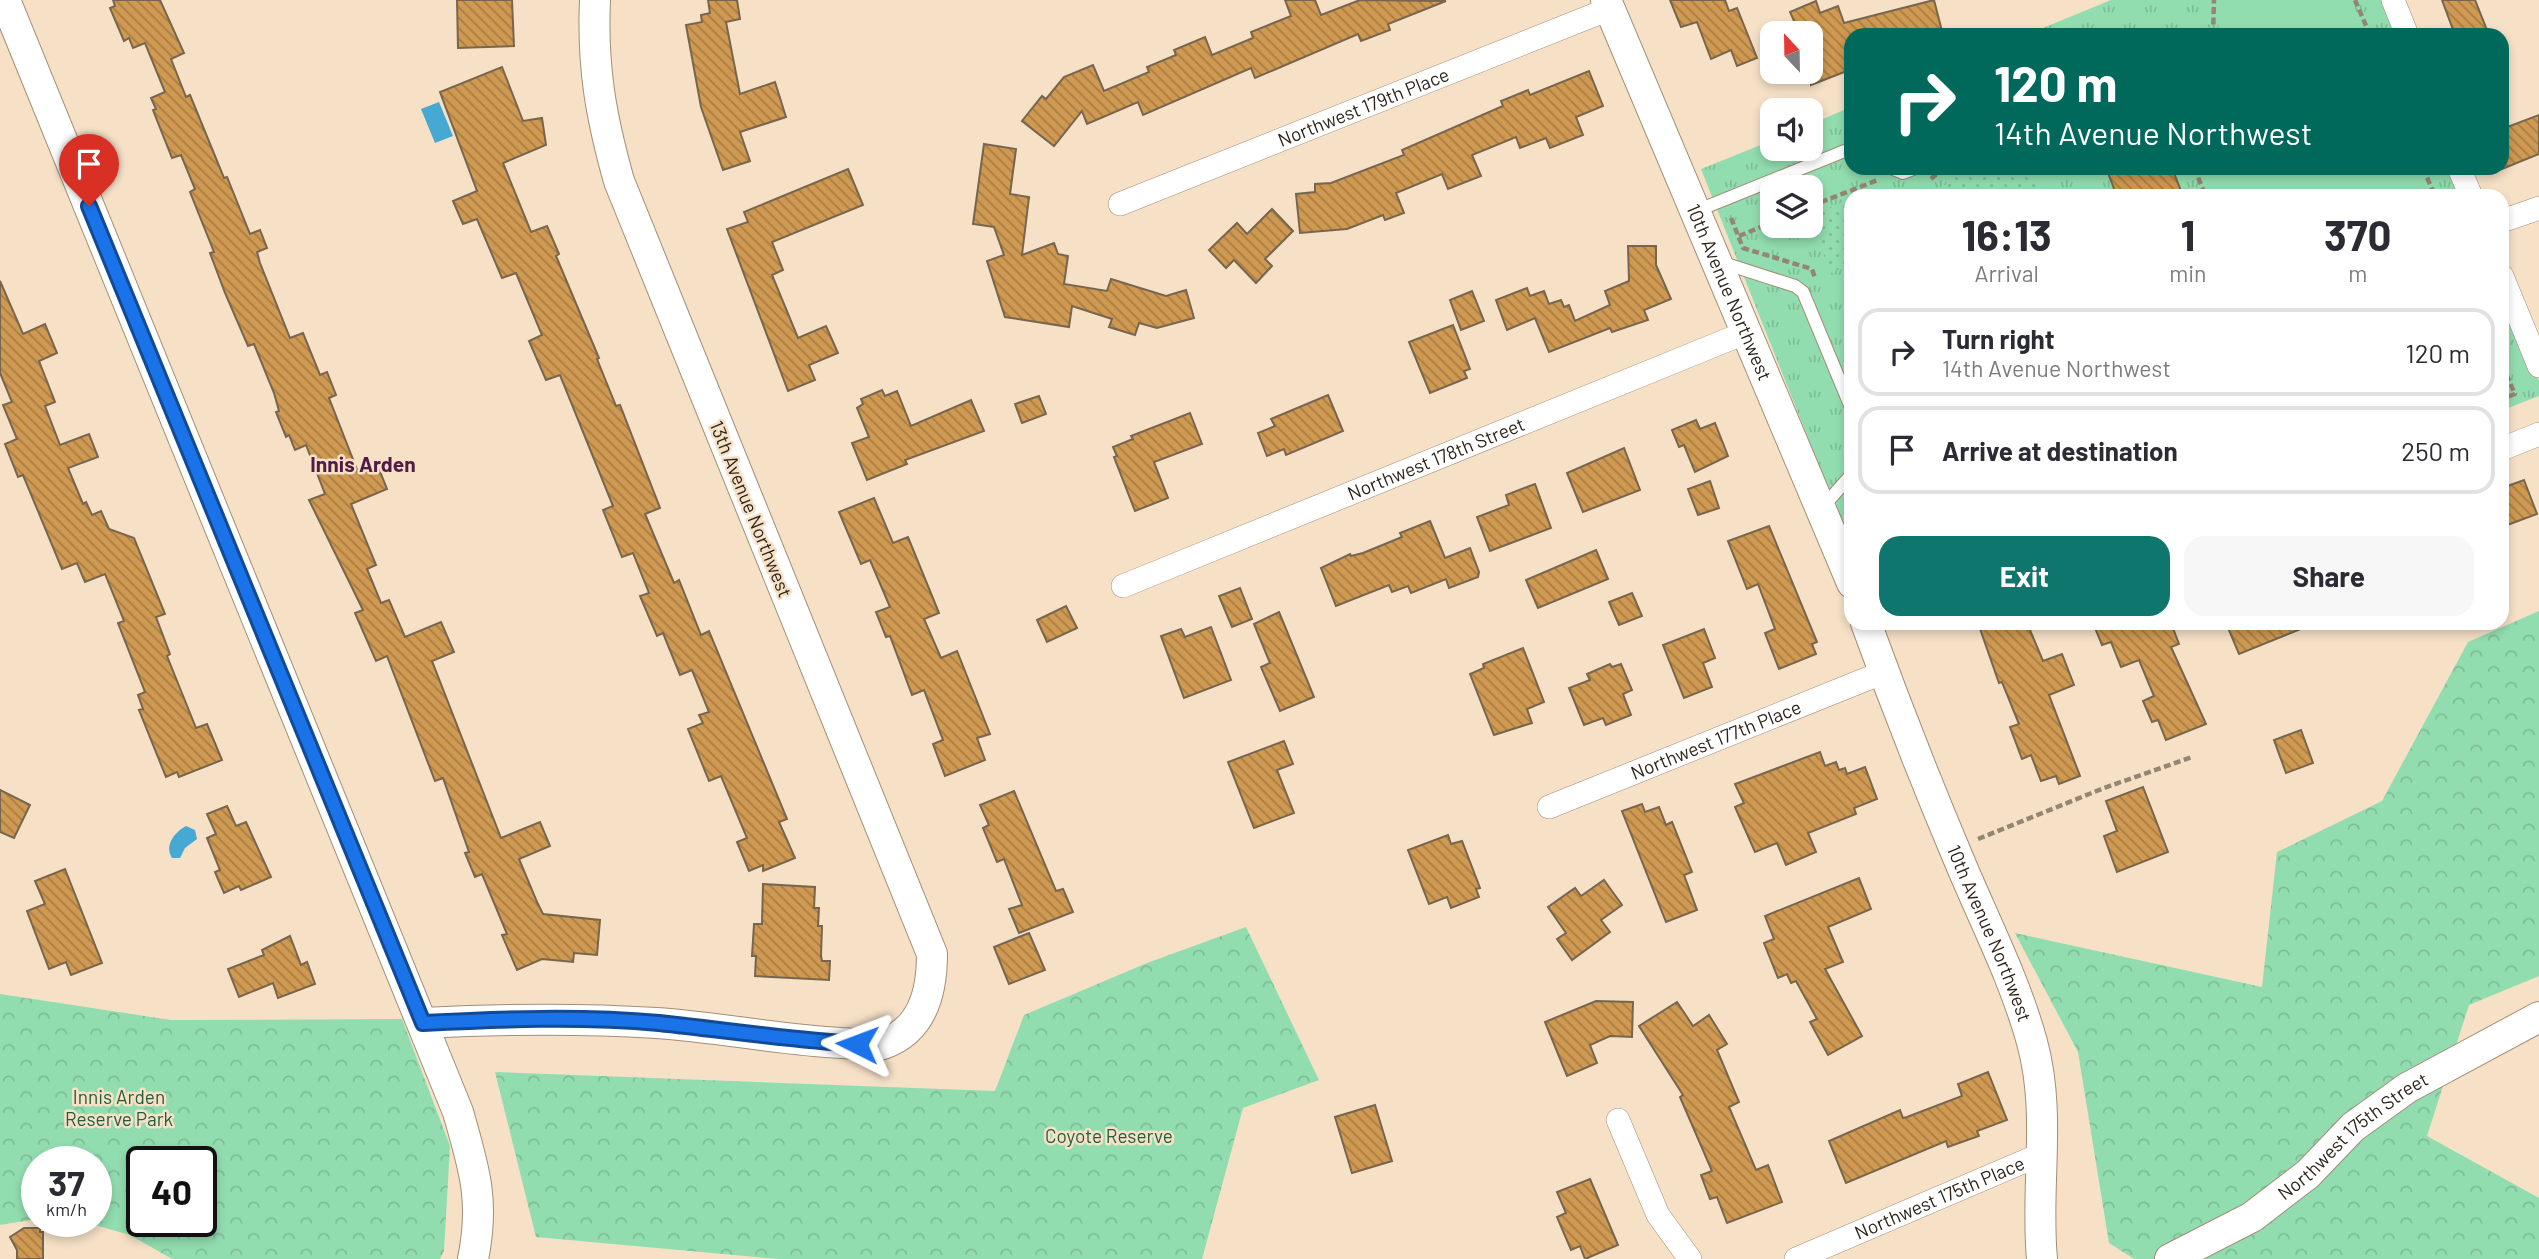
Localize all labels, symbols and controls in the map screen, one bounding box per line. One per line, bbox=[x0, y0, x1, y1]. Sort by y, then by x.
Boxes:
north arrow bbox=[1760, 21, 1824, 84]
map controls bbox=[1760, 21, 1823, 238]
text: 120 m bbox=[1994, 53, 2117, 112]
icon: right bbox=[1879, 56, 1970, 147]
street label: Northwest 179th Place bbox=[1274, 62, 1452, 151]
button: sound bbox=[1760, 98, 1823, 161]
text: 14th Avenue Northwest bbox=[1994, 113, 2312, 151]
pin bbox=[59, 134, 119, 206]
icon: arrive bbox=[70, 145, 108, 183]
button: layers bbox=[1760, 175, 1823, 238]
street label: 10th Avenue Northwest bbox=[1682, 200, 1777, 384]
text: 16:13 bbox=[1961, 209, 2052, 259]
text: 1 bbox=[2180, 209, 2195, 259]
text: 370 bbox=[2324, 209, 2391, 259]
text: Arrival bbox=[1974, 259, 2039, 287]
text: min bbox=[2169, 259, 2207, 287]
text: m bbox=[2348, 259, 2367, 287]
text: Turn right bbox=[1942, 323, 2055, 354]
icon: right bbox=[1883, 333, 1921, 371]
text: 120 m bbox=[2406, 337, 2470, 368]
text: 14th Avenue Northwest bbox=[1942, 354, 2171, 382]
street label: Northwest 178th Street bbox=[1344, 412, 1528, 504]
street label: 13th Avenue Northwest bbox=[706, 417, 797, 600]
icon: arrive bbox=[1883, 431, 1921, 469]
text: Arrive at destination bbox=[1942, 435, 2178, 466]
text: 250 m bbox=[2401, 435, 2470, 466]
district label: Innis Arden bbox=[310, 451, 416, 476]
button: Exit bbox=[1879, 536, 2170, 616]
button: Share bbox=[2184, 536, 2474, 616]
street label: Northwest 177th Place bbox=[1627, 695, 1804, 784]
street label: 10th Avenue Northwest bbox=[1943, 841, 2037, 1024]
position arrow bbox=[820, 1007, 894, 1081]
street label: Northwest 175th Street bbox=[2273, 1067, 2432, 1204]
park label: Innis Arden Reserve Park bbox=[65, 1085, 173, 1130]
park label: Coyote Reserve bbox=[1045, 1124, 1173, 1147]
speed limit sign: 40 bbox=[126, 1146, 217, 1237]
street label: Northwest 175th Place bbox=[1851, 1151, 2028, 1244]
text: 37 bbox=[48, 1161, 85, 1203]
text: km/h bbox=[46, 1198, 87, 1220]

